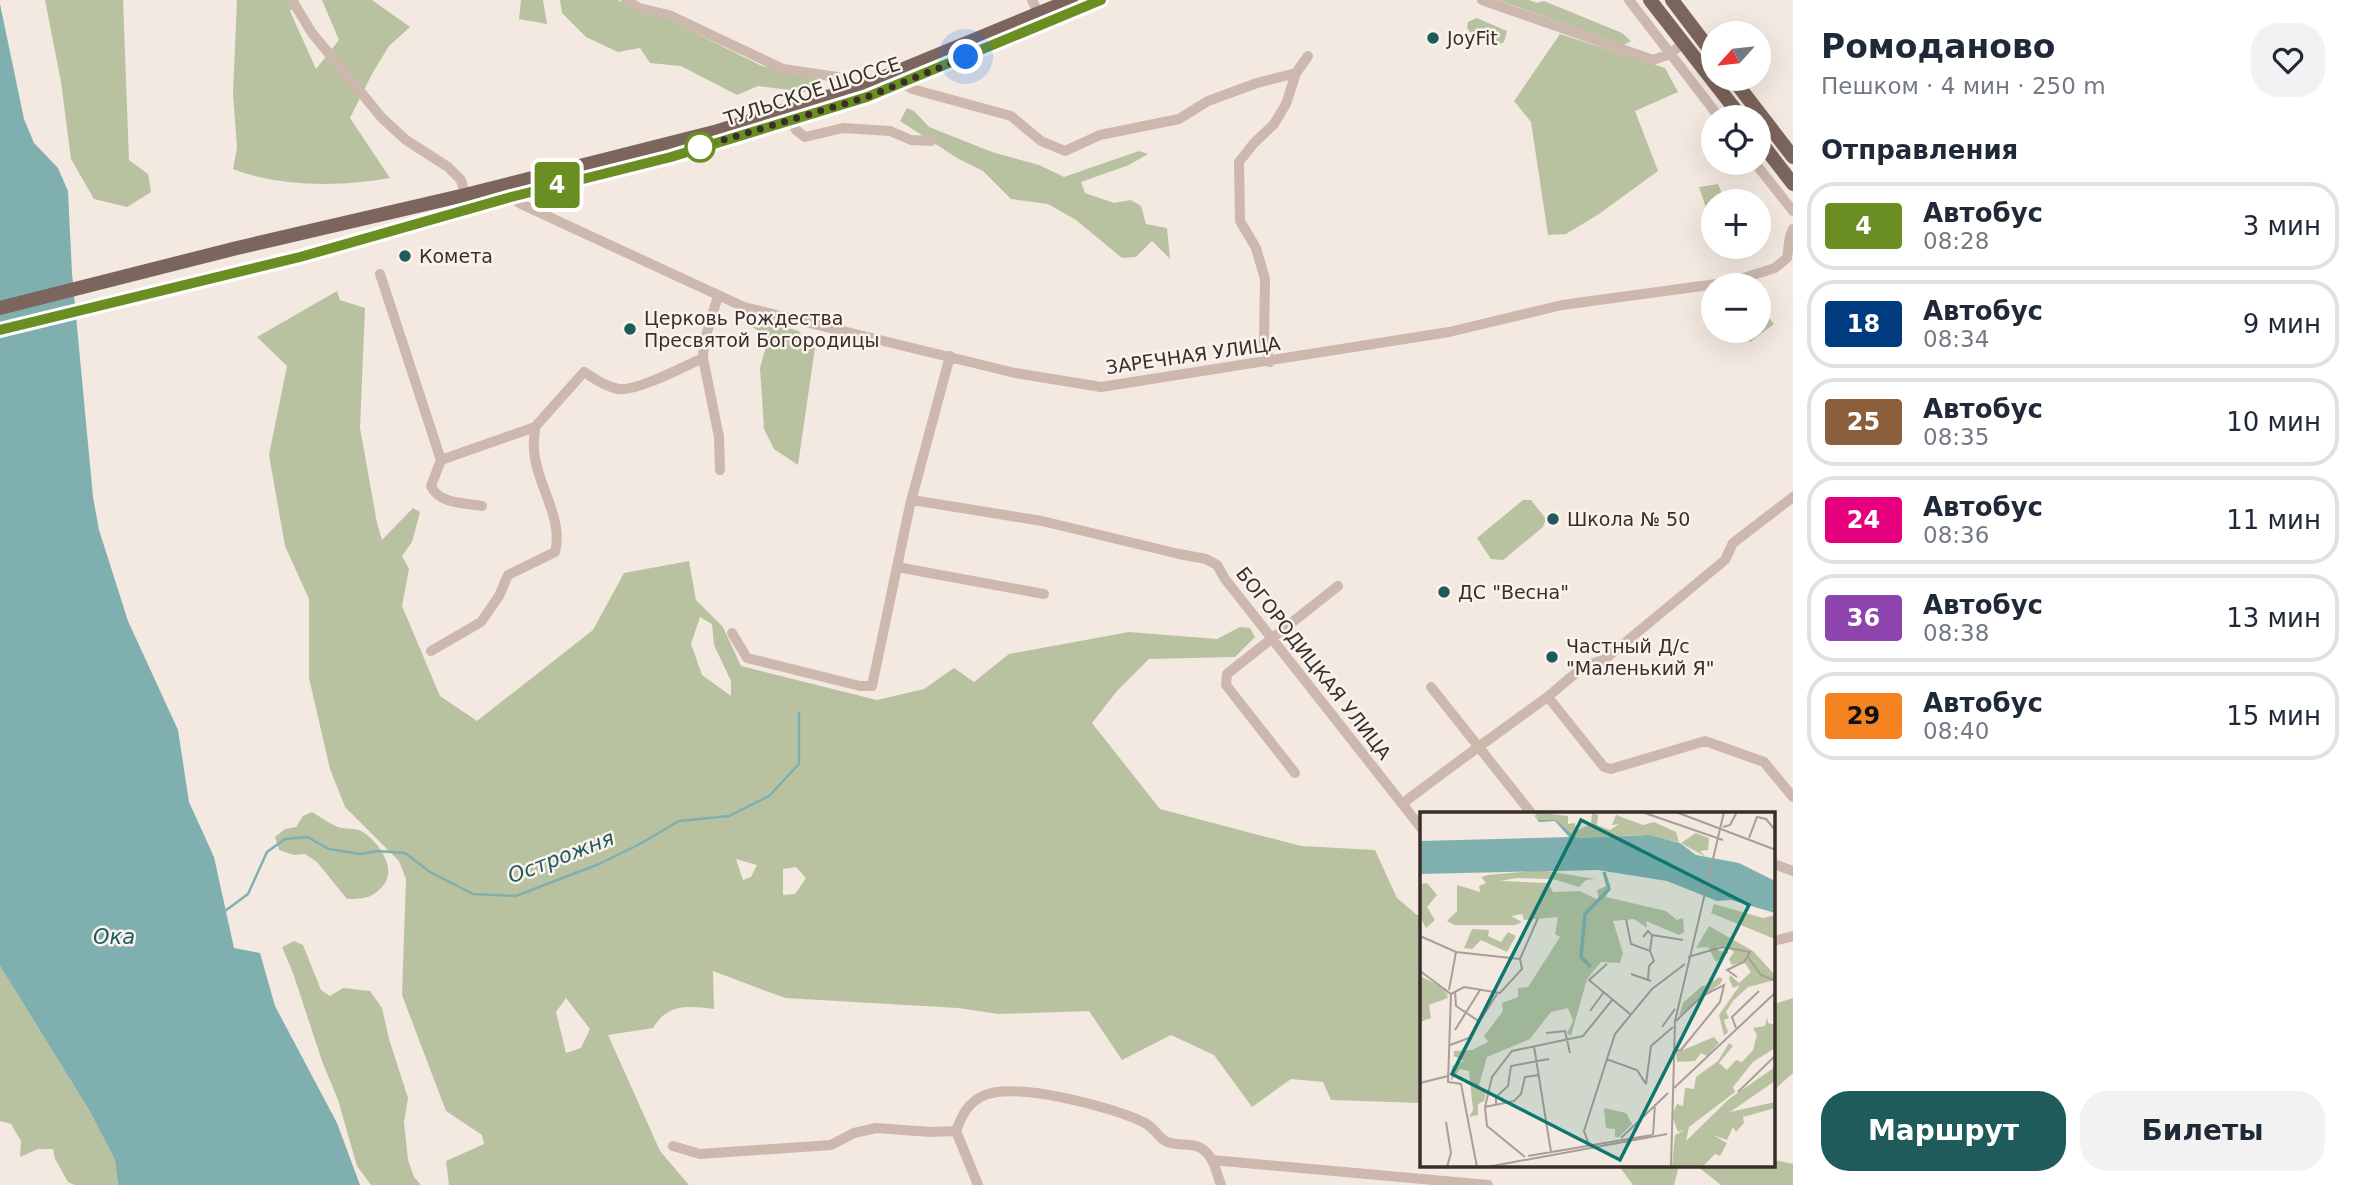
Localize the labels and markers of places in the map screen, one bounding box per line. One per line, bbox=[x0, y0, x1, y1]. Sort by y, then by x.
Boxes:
place label: JoyFit bbox=[1446, 27, 1498, 49]
marker: JoyFit bbox=[1425, 30, 1441, 46]
unlabelled marker bbox=[685, 132, 715, 162]
place label: Комета bbox=[419, 245, 493, 267]
marker: Комета bbox=[397, 248, 413, 264]
place label: Церковь Рождества Пресвятой Богородицы bbox=[644, 307, 880, 351]
marker: Церковь Рождества Пресвятой Богородицы bbox=[622, 321, 638, 337]
place label: Школа № 50 bbox=[1567, 508, 1690, 530]
marker: Школа № 50 bbox=[1545, 511, 1561, 527]
place label: ДС "Весна" bbox=[1458, 581, 1569, 603]
marker: ДС "Весна" bbox=[1436, 584, 1452, 600]
place label: Частный Д/с "Маленький Я" bbox=[1566, 635, 1714, 679]
marker: Частный Д/с "Маленький Я" bbox=[1544, 649, 1560, 665]

